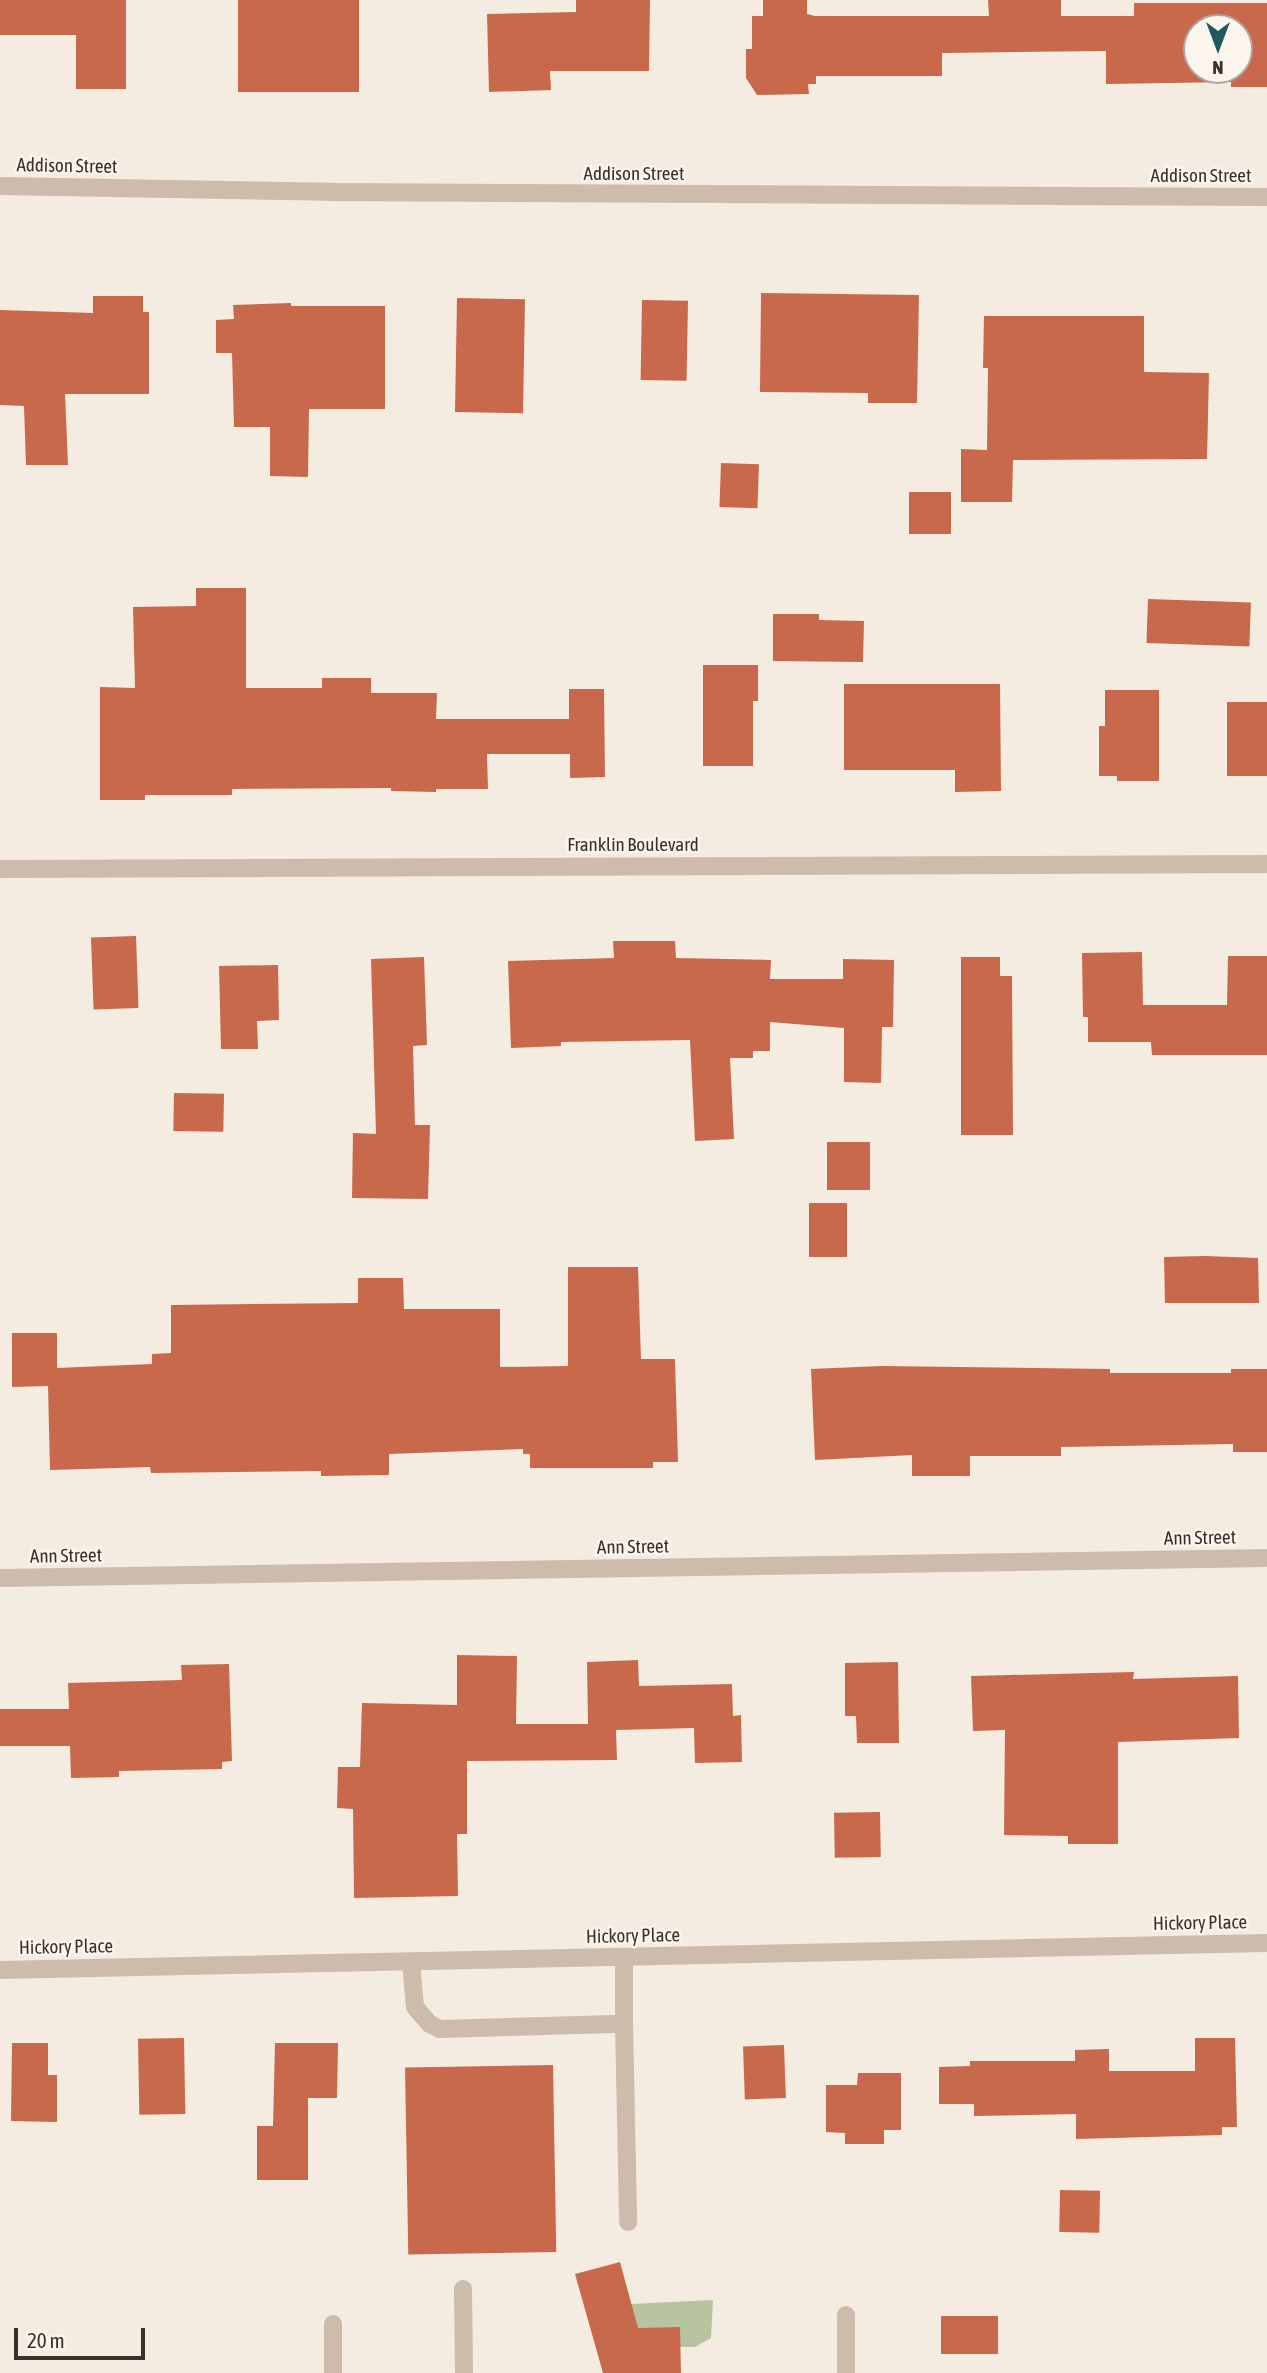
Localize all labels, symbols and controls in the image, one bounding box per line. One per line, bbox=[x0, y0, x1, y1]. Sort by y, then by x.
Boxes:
north arrow bbox=[1183, 14, 1253, 84]
text: N bbox=[1212, 57, 1224, 79]
street label: Addison Street bbox=[16, 154, 118, 178]
street label: Addison Street bbox=[584, 163, 684, 185]
street label: Addison Street bbox=[1151, 165, 1251, 187]
street label: Franklin Boulevard bbox=[567, 834, 699, 856]
street label: Ann Street bbox=[1164, 1526, 1236, 1550]
street label: Ann Street bbox=[597, 1535, 669, 1559]
street label: Ann Street bbox=[30, 1544, 102, 1568]
street label: Hickory Place bbox=[1153, 1911, 1247, 1935]
street label: Hickory Place bbox=[586, 1924, 680, 1948]
street label: Hickory Place bbox=[19, 1935, 113, 1959]
scale bar bbox=[18, 2314, 149, 2358]
text: 20 m bbox=[27, 2328, 65, 2352]

